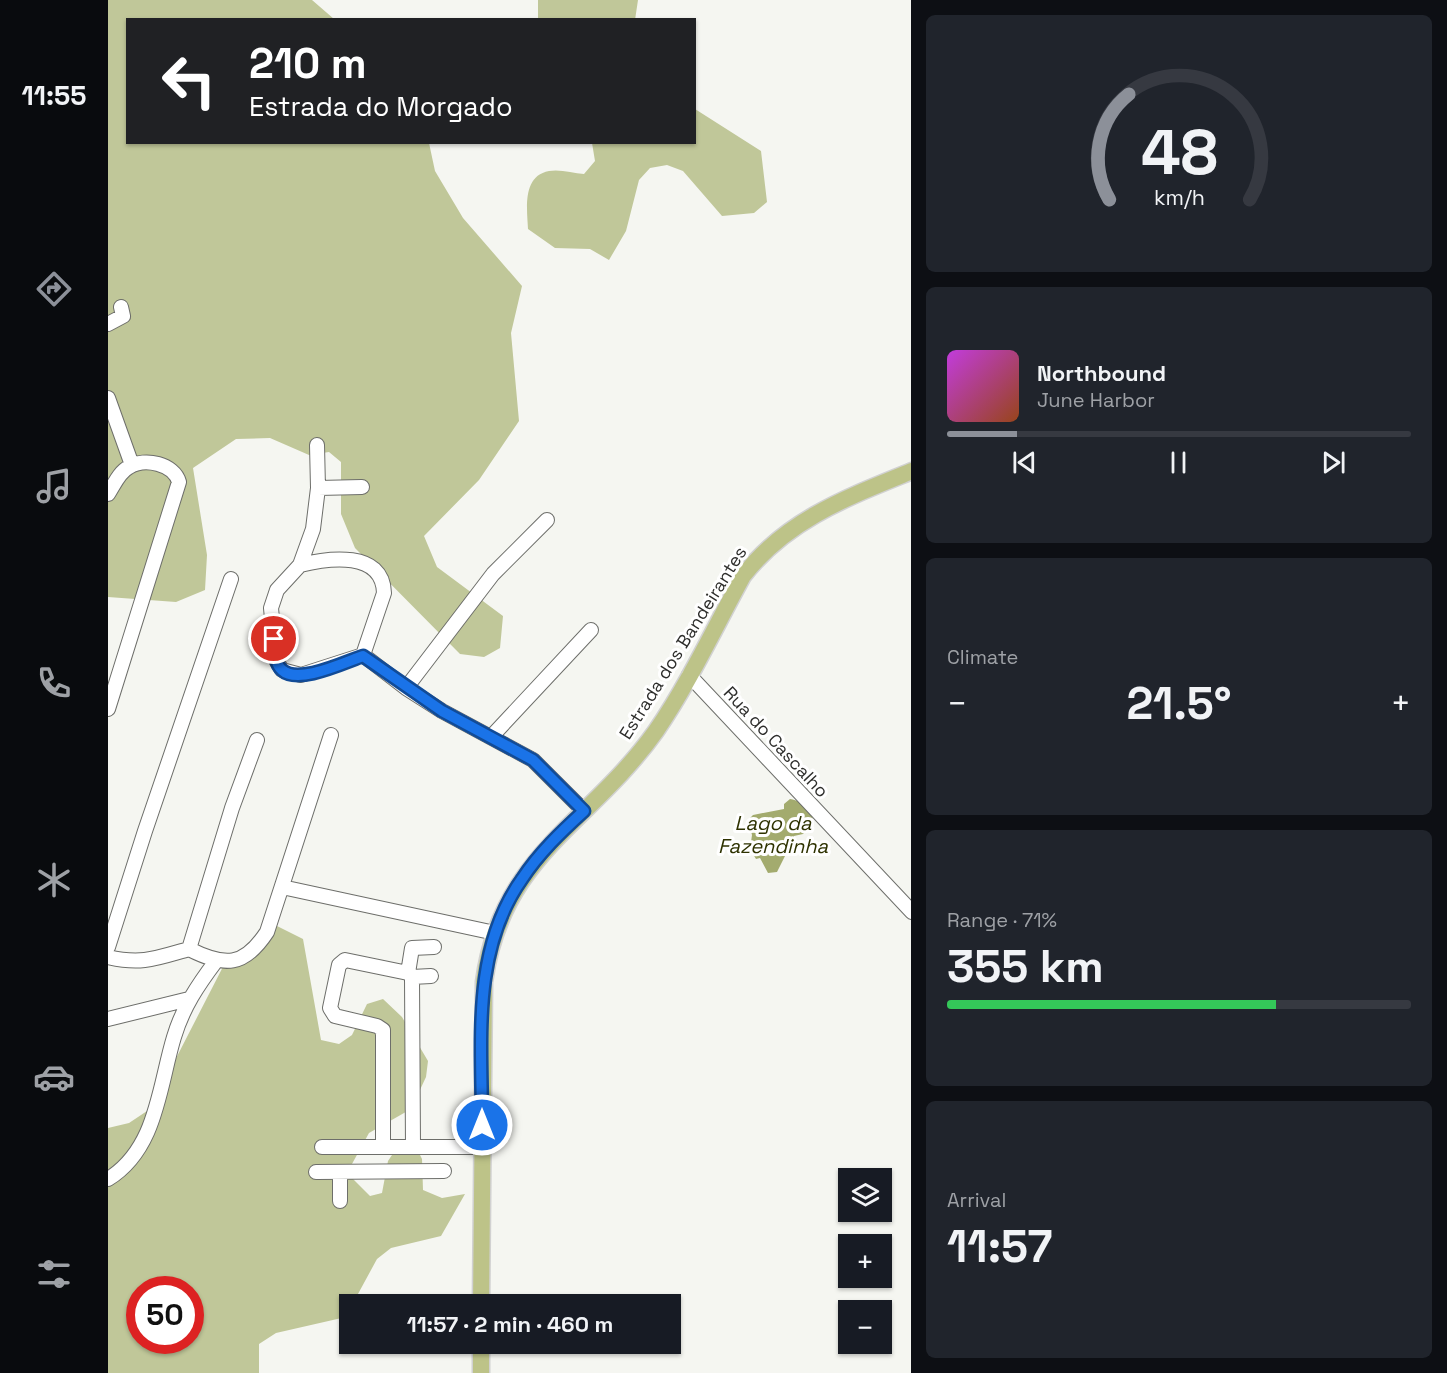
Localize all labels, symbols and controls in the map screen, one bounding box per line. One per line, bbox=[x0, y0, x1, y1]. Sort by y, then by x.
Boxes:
text: 210 m bbox=[249, 37, 367, 90]
icon: left bbox=[150, 42, 228, 120]
text: 11:55 bbox=[22, 78, 86, 113]
text: Estrada do Morgado bbox=[249, 89, 513, 124]
text: 48 bbox=[1140, 113, 1218, 192]
text: km/h bbox=[1153, 185, 1205, 212]
icon: directions bbox=[33, 268, 75, 310]
text: Northbound bbox=[1037, 359, 1166, 387]
text: June Harbor bbox=[1037, 387, 1155, 413]
icon: previous bbox=[1008, 446, 1041, 479]
icon: pause bbox=[1162, 446, 1195, 479]
icon: next bbox=[1317, 446, 1350, 479]
icon: music bbox=[33, 465, 75, 507]
street label: Estrada dos Bandeirantes bbox=[614, 542, 752, 744]
pin bbox=[248, 613, 299, 664]
icon: arrive bbox=[257, 622, 290, 655]
text: Climate bbox=[947, 644, 1018, 670]
icon: phone bbox=[33, 662, 75, 704]
text: 21.5° bbox=[1126, 675, 1232, 732]
street label: Rua do Cascalho bbox=[719, 681, 834, 802]
text: − bbox=[947, 683, 967, 725]
text: + bbox=[1391, 683, 1411, 725]
water label: Lago da Fazendinha bbox=[718, 810, 829, 859]
icon: climate bbox=[33, 859, 75, 901]
text: Range · 71% bbox=[947, 907, 1057, 933]
text: 355 km bbox=[947, 938, 1104, 995]
icon: car bbox=[33, 1056, 75, 1098]
position arrow bbox=[450, 1093, 514, 1157]
map controls bbox=[838, 1168, 892, 1354]
button: layers bbox=[838, 1168, 892, 1222]
text: Arrival bbox=[947, 1187, 1006, 1213]
text: 11:57 bbox=[947, 1218, 1052, 1275]
button: + bbox=[838, 1234, 892, 1288]
icon: filters bbox=[33, 1253, 75, 1295]
speed limit sign: 50 bbox=[126, 1276, 204, 1354]
button: − bbox=[838, 1300, 892, 1354]
text: 11:57 · 2 min · 460 m bbox=[407, 1310, 613, 1338]

